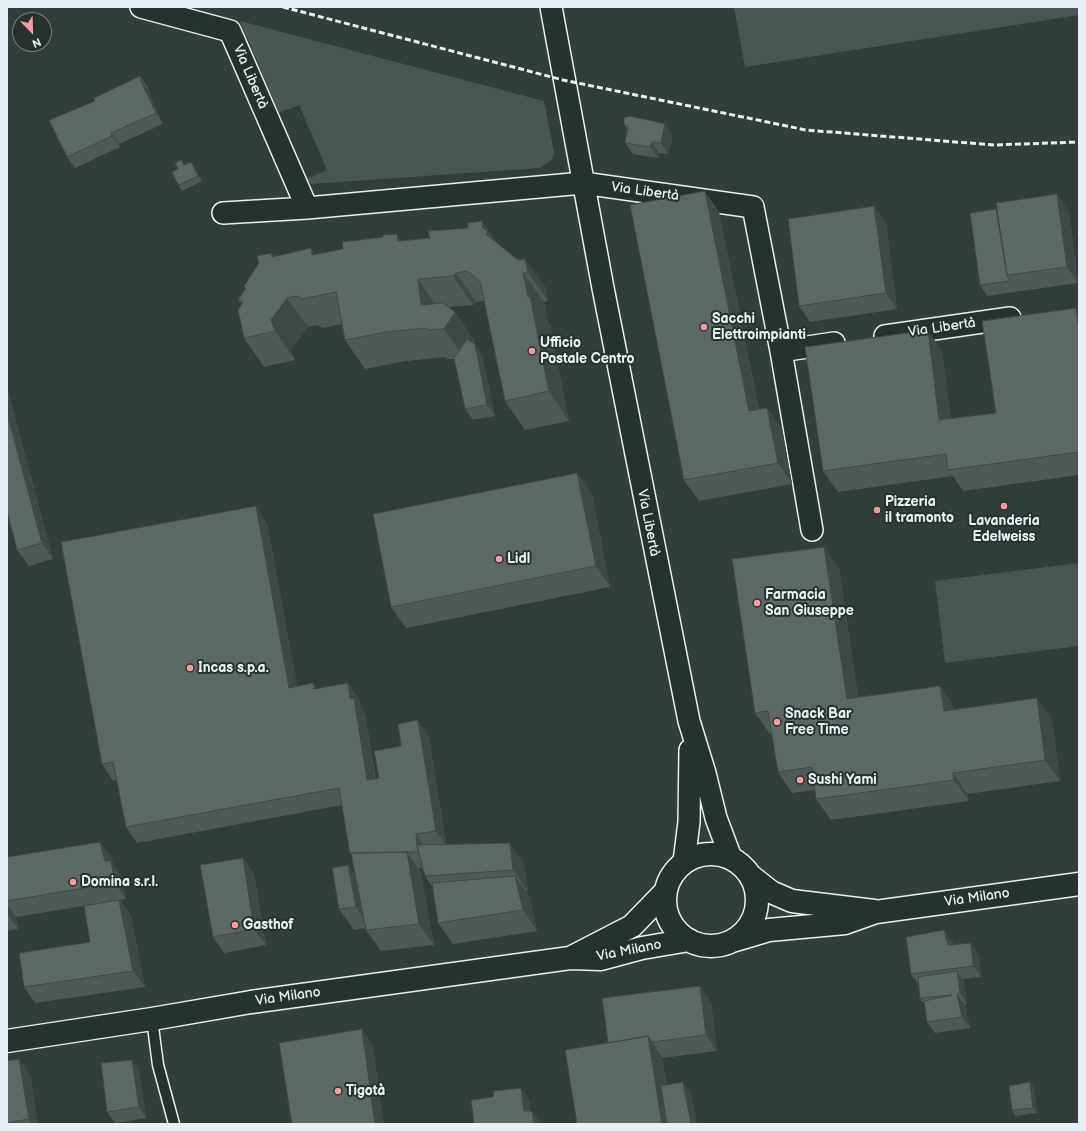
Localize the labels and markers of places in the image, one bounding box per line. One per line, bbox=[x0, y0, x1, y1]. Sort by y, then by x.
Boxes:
place label: Sacchi Elettroimpianti bbox=[712, 311, 806, 344]
marker: Sacchi Elettroimpianti bbox=[699, 322, 709, 332]
place label: Ufficio Postale Centro bbox=[540, 335, 635, 368]
marker: Ufficio Postale Centro bbox=[527, 346, 537, 356]
place label: Pizzeria il tramonto bbox=[885, 494, 954, 526]
marker: Lavanderia Edelweiss bbox=[999, 501, 1009, 511]
marker: Pizzeria il tramonto bbox=[872, 505, 882, 515]
place label: Lavanderia Edelweiss bbox=[968, 513, 1040, 546]
place label: Lidl bbox=[507, 551, 530, 567]
marker: Lidl bbox=[494, 554, 504, 564]
place label: Farmacia San Giuseppe bbox=[765, 587, 854, 620]
marker: Farmacia San Giuseppe bbox=[752, 598, 762, 608]
place label: Incas s.p.a. bbox=[198, 660, 269, 676]
marker: Incas s.p.a. bbox=[185, 663, 195, 673]
place label: Snack Bar Free Time bbox=[785, 706, 852, 738]
marker: Snack Bar Free Time bbox=[772, 717, 782, 727]
place label: Sushi Yami bbox=[808, 772, 877, 788]
marker: Sushi Yami bbox=[795, 775, 805, 785]
place label: Domina s.r.l. bbox=[81, 874, 158, 890]
marker: Domina s.r.l. bbox=[68, 877, 78, 887]
place label: Gasthof bbox=[243, 917, 294, 933]
marker: Gasthof bbox=[230, 920, 240, 930]
place label: Tigotà bbox=[346, 1083, 385, 1099]
marker: Tigotà bbox=[333, 1086, 343, 1096]

